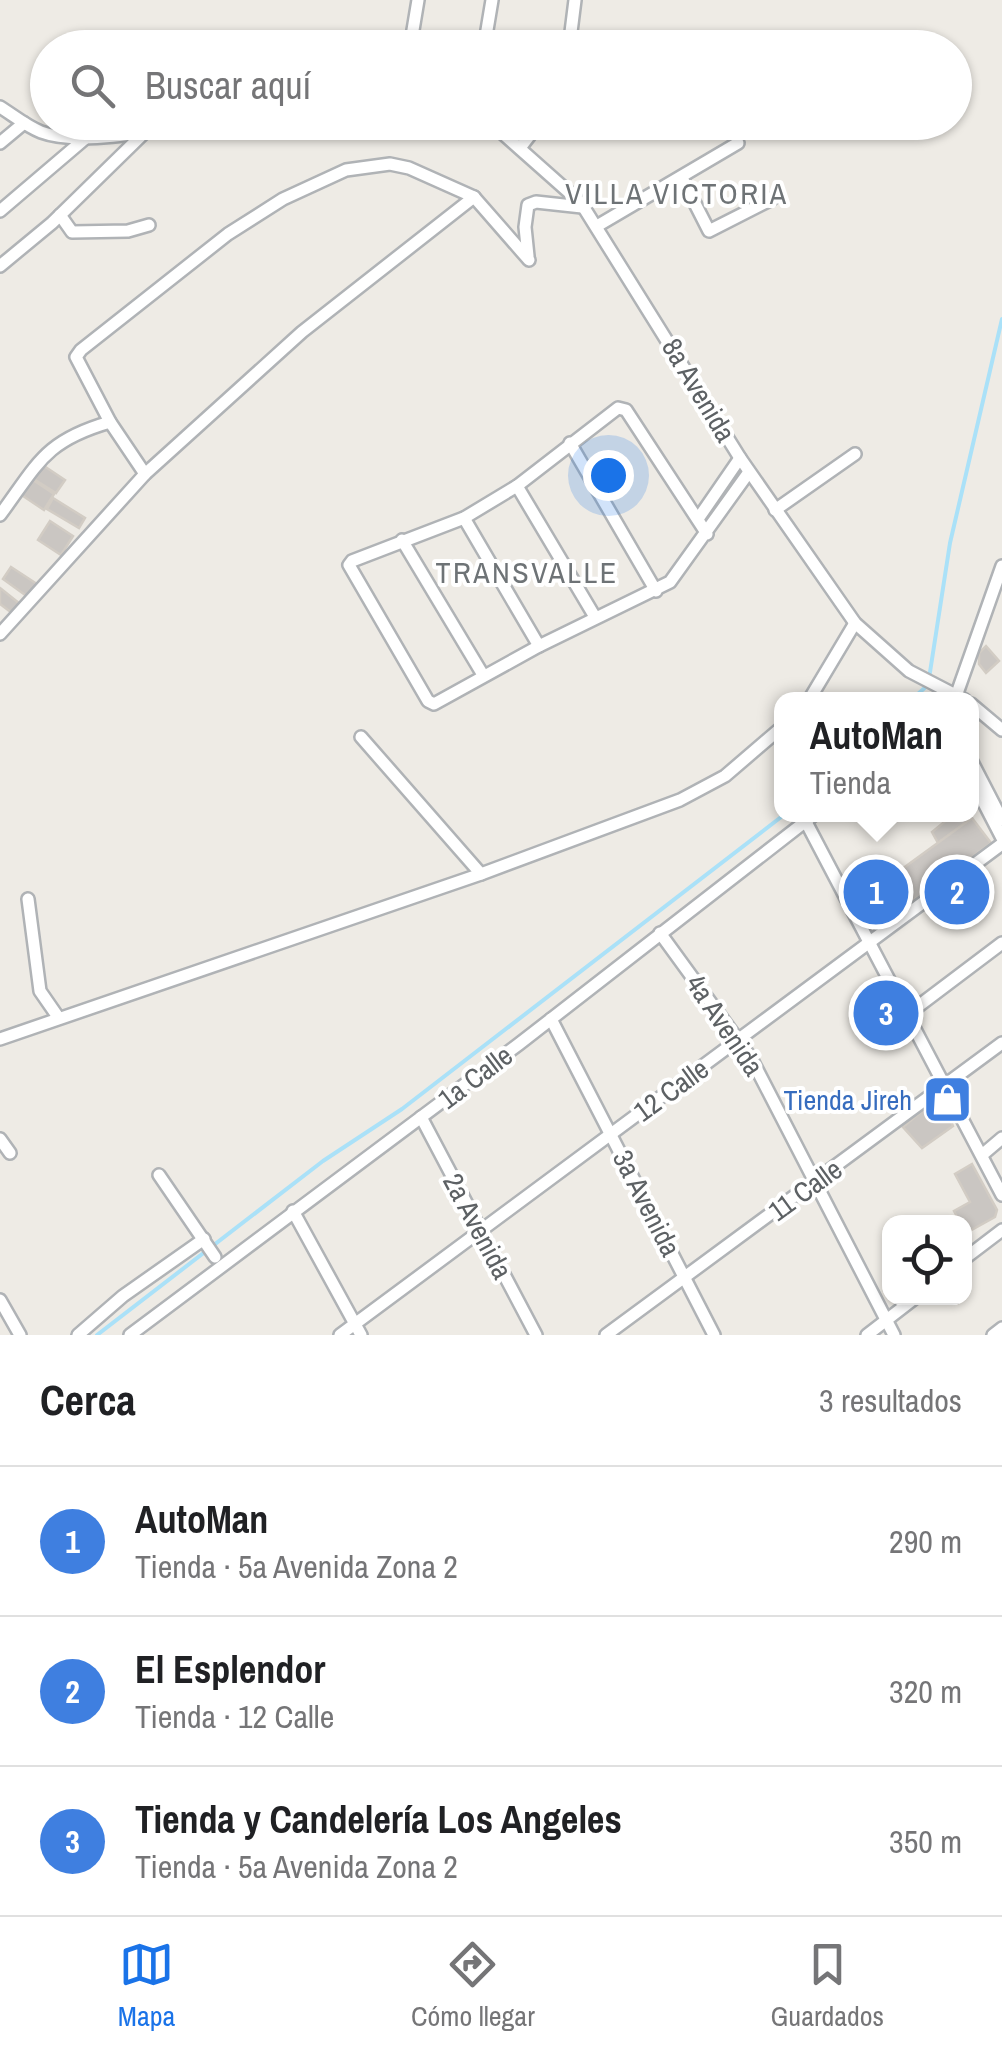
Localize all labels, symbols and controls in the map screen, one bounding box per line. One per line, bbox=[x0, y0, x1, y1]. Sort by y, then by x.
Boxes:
search box bbox=[30, 30, 972, 140]
icon: search bbox=[65, 58, 120, 113]
text: Buscar aquí bbox=[145, 60, 311, 111]
district label: VILLA VICTORIA bbox=[565, 173, 789, 213]
street label: 8a Avenida bbox=[653, 331, 745, 449]
your location bbox=[583, 450, 634, 501]
district label: TRANSVALLE bbox=[435, 552, 619, 592]
popup bbox=[774, 692, 979, 822]
text: AutoMan bbox=[810, 710, 943, 761]
text: Tienda bbox=[810, 761, 891, 804]
pin: 1 bbox=[844, 854, 908, 930]
pin: 2 bbox=[924, 854, 990, 930]
street label: 4a Avenida bbox=[677, 967, 773, 1083]
pin: 3 bbox=[854, 976, 918, 1050]
street label: 1a Calle bbox=[430, 1036, 520, 1118]
street label: 12 Calle bbox=[626, 1050, 716, 1130]
shop icon: Tienda Jireh bbox=[921, 1074, 973, 1126]
place label: Tienda Jireh bbox=[784, 1081, 912, 1119]
street label: 3a Avenida bbox=[604, 1143, 690, 1263]
street label: 11 Calle bbox=[760, 1150, 850, 1230]
street label: 2a Avenida bbox=[434, 1167, 522, 1286]
map controls bbox=[882, 1215, 972, 1305]
button: locate bbox=[882, 1215, 972, 1305]
text: Cerca bbox=[40, 1372, 136, 1428]
text: 3 resultados bbox=[819, 1379, 962, 1422]
text: AutoMan bbox=[135, 1494, 268, 1545]
text: 1 bbox=[65, 1520, 80, 1563]
text: 290 m bbox=[889, 1520, 962, 1563]
text: Tienda · 5a Avenida Zona 2 bbox=[135, 1545, 458, 1588]
text: El Esplendor bbox=[135, 1644, 326, 1695]
text: 2 bbox=[65, 1670, 80, 1713]
text: 320 m bbox=[889, 1670, 962, 1713]
text: Tienda · 12 Calle bbox=[135, 1695, 334, 1738]
text: Tienda y Candelería Los Angeles bbox=[135, 1794, 622, 1845]
text: 3 bbox=[65, 1820, 80, 1863]
text: 350 m bbox=[889, 1820, 962, 1863]
text: Tienda · 5a Avenida Zona 2 bbox=[135, 1845, 458, 1888]
tab: Mapa bbox=[118, 1937, 175, 2035]
tab: Cómo llegar bbox=[411, 1937, 535, 2035]
tab: Guardados bbox=[771, 1937, 884, 2035]

